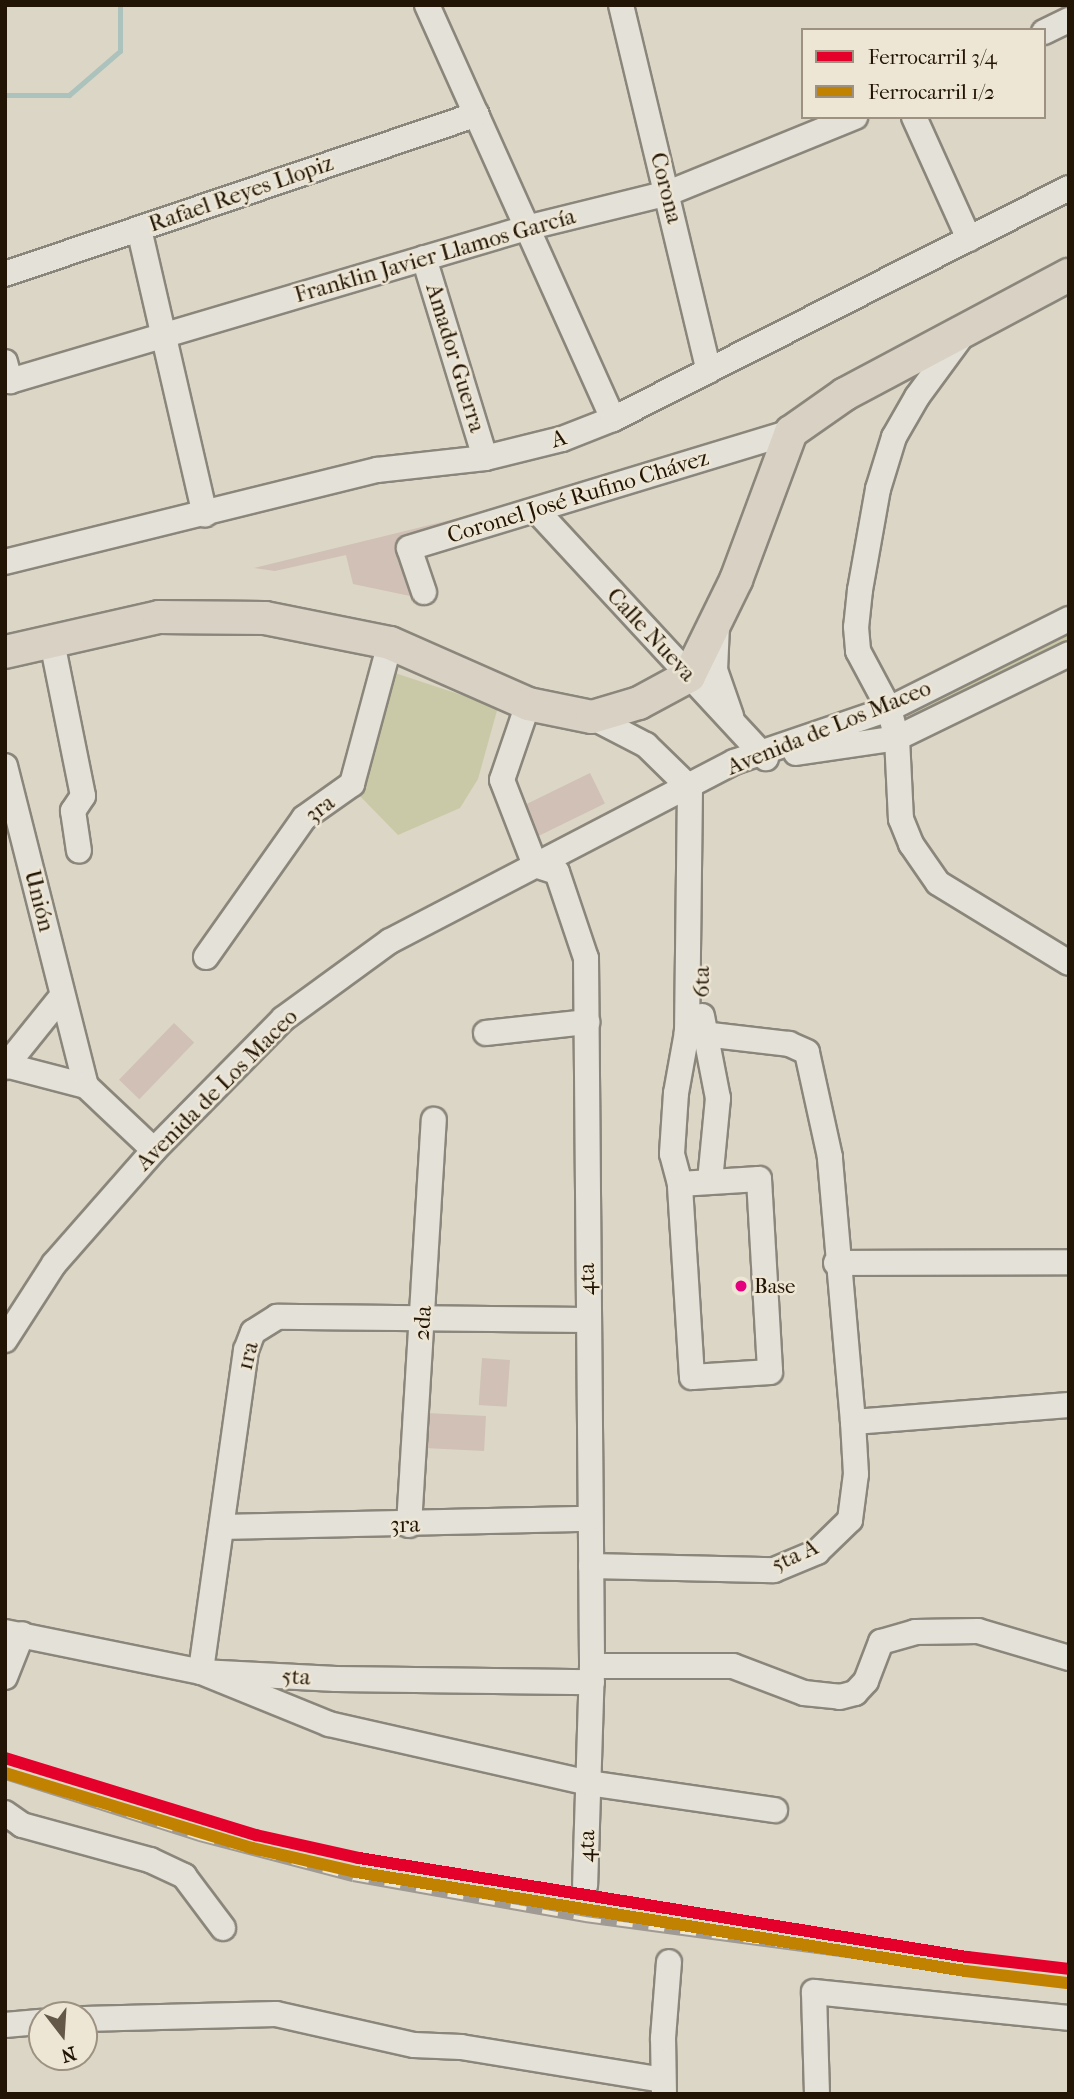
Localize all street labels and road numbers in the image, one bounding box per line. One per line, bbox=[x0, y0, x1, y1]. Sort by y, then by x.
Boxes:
street label: Rafael Reyes Llopiz bbox=[145, 149, 337, 239]
street label: Corona bbox=[644, 150, 688, 226]
street label: Franklin Javier Llamos García bbox=[291, 203, 579, 309]
street label: Amador Guerra bbox=[419, 280, 491, 436]
street label: A bbox=[548, 424, 570, 454]
street label: Coronel José Rufino Chávez bbox=[444, 444, 712, 550]
street label: Calle Nueva bbox=[601, 582, 701, 688]
street label: Avenida de Los Maceo bbox=[723, 674, 935, 782]
street label: 3ra bbox=[300, 789, 340, 829]
street label: Unión bbox=[18, 867, 60, 935]
street label: 6ta bbox=[688, 966, 716, 998]
street label: Avenida de Los Maceo bbox=[130, 1003, 304, 1177]
street label: 4ta bbox=[573, 1263, 601, 1295]
street label: 2da bbox=[408, 1305, 438, 1341]
street label: 1ra bbox=[231, 1339, 265, 1373]
street label: 3ra bbox=[390, 1511, 420, 1539]
street label: 5ta A bbox=[767, 1534, 823, 1578]
street label: 5ta bbox=[281, 1662, 311, 1692]
street label: 4ta bbox=[573, 1829, 601, 1863]

